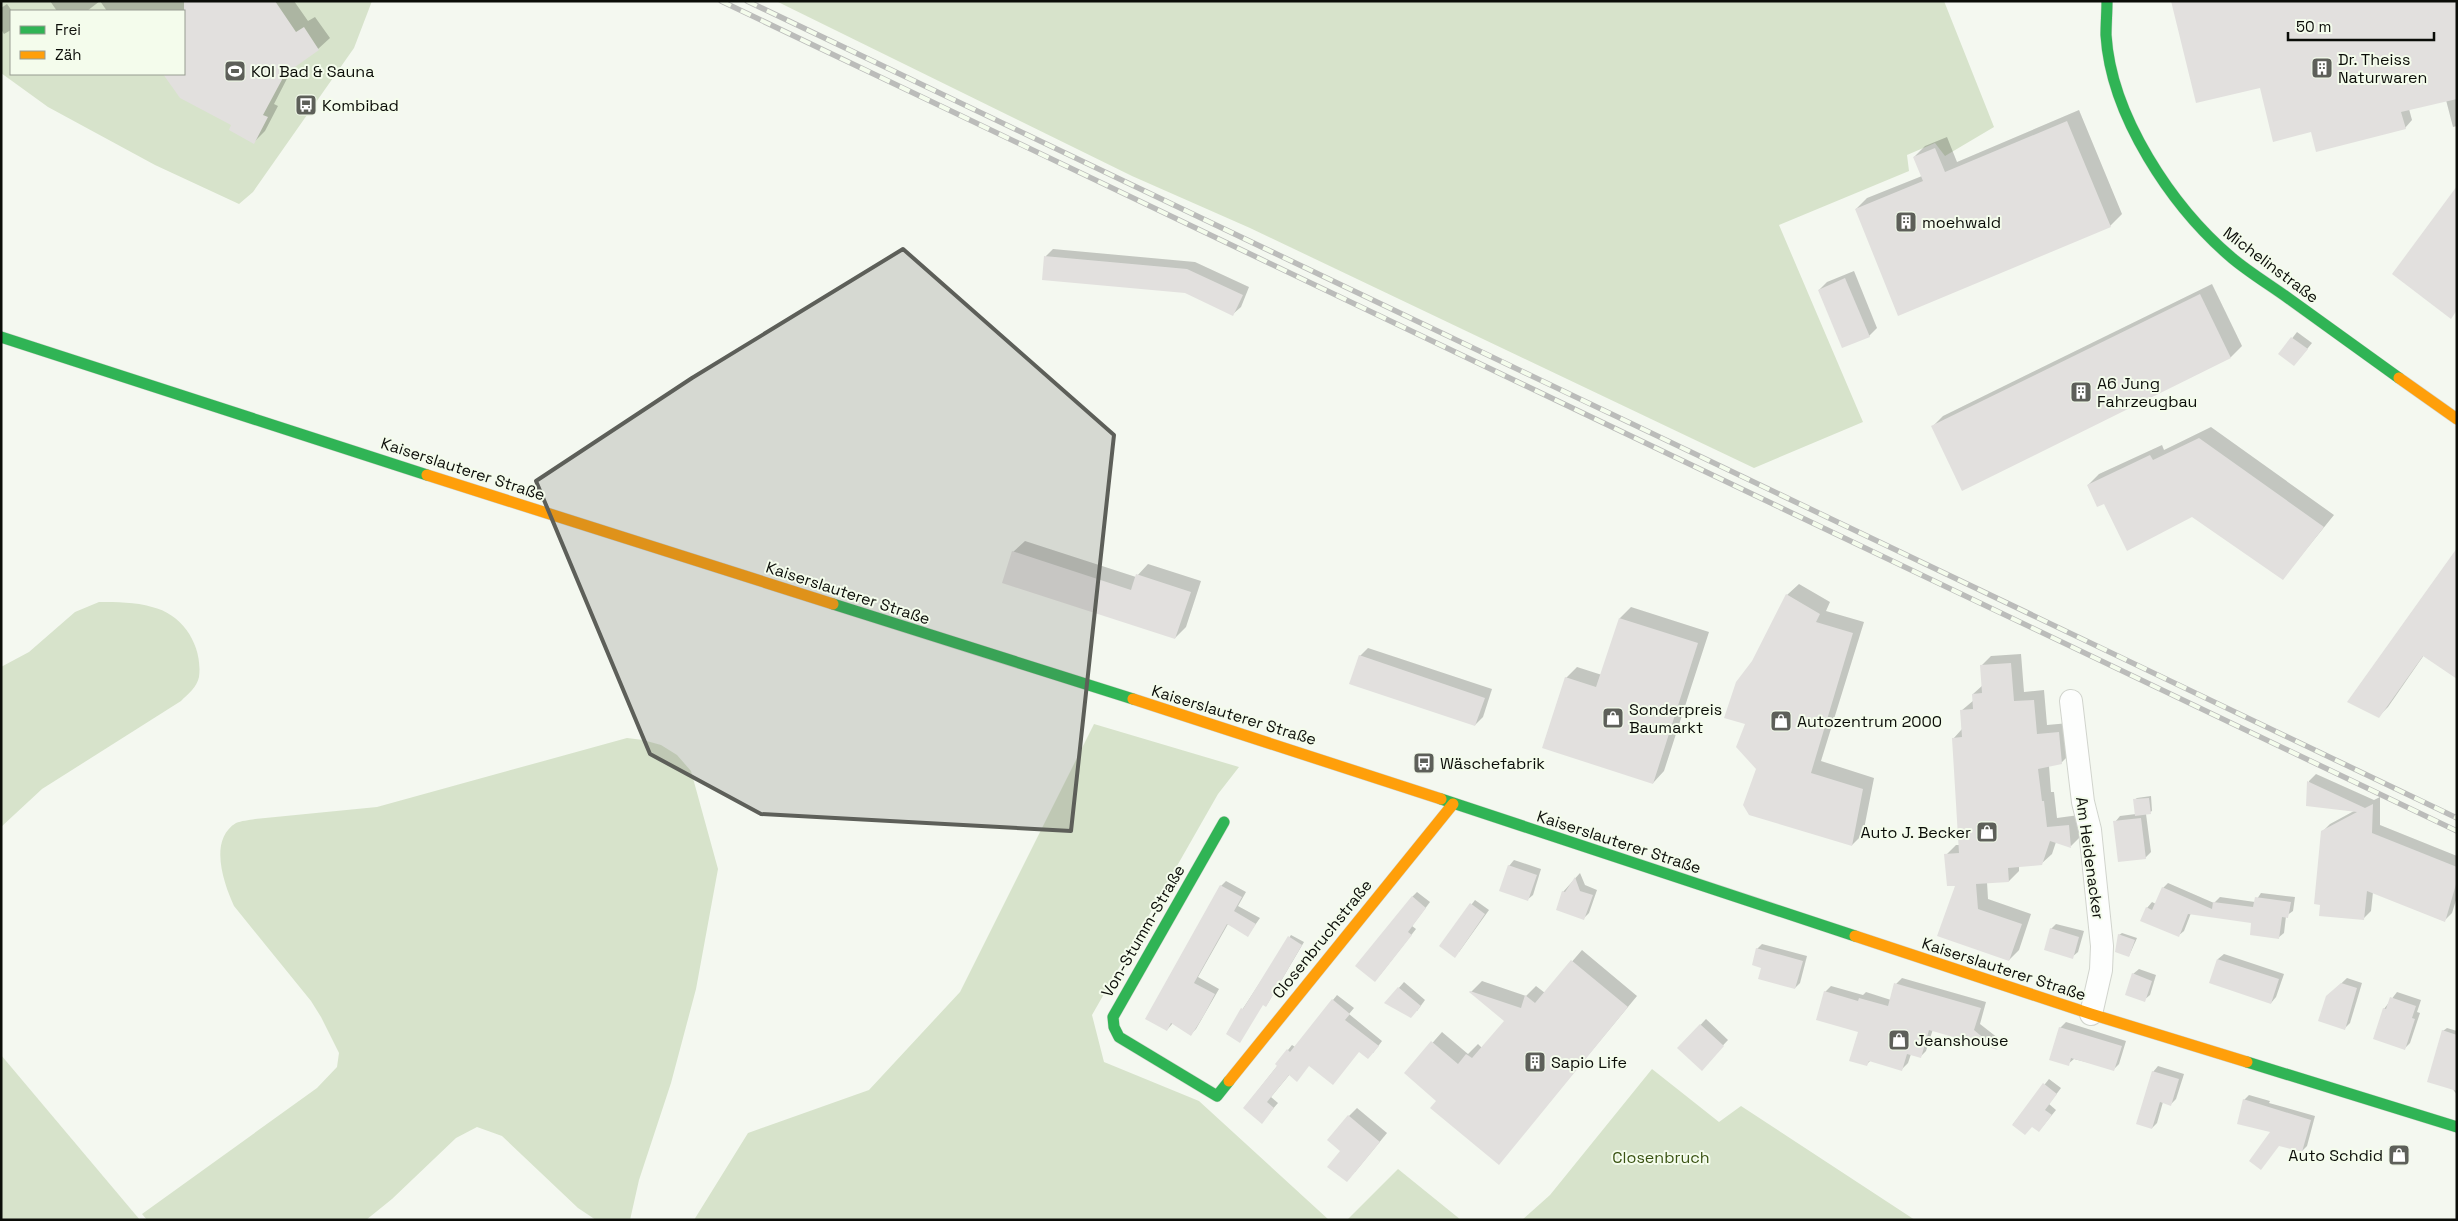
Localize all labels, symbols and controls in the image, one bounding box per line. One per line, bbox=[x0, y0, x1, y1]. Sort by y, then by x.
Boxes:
legend bbox=[10, 10, 185, 75]
scale bar bbox=[2288, 10, 2434, 42]
text: 50 m bbox=[2296, 17, 2331, 36]
text: Frei bbox=[55, 20, 81, 39]
text: Zäh bbox=[55, 45, 81, 64]
place label: Dr. Theiss Naturwaren bbox=[2338, 49, 2427, 88]
building icon: Dr. Theiss Naturwaren bbox=[2310, 56, 2334, 80]
sports icon: KOI Bad & Sauna bbox=[223, 59, 247, 83]
place label: KOI Bad & Sauna bbox=[251, 61, 374, 82]
bus stop icon: Kombibad bbox=[294, 93, 318, 117]
place label: Kombibad bbox=[322, 95, 399, 116]
building icon: moehwald bbox=[1894, 210, 1918, 234]
place label: moehwald bbox=[1922, 212, 2001, 233]
street label: Michelinstraße bbox=[2219, 222, 2323, 308]
place label: A6 Jung Fahrzeugbau bbox=[2097, 373, 2197, 412]
building icon: A6 Jung Fahrzeugbau bbox=[2069, 380, 2093, 404]
street label: Kaiserslauterer Straße bbox=[378, 433, 548, 505]
street label: Kaiserslauterer Straße bbox=[763, 557, 933, 629]
street label: Kaiserslauterer Straße bbox=[1149, 680, 1319, 750]
place label: Sonderpreis Baumarkt bbox=[1629, 699, 1722, 738]
shop icon: Sonderpreis Baumarkt bbox=[1601, 706, 1625, 730]
shop icon: Autozentrum 2000 bbox=[1769, 709, 1793, 733]
place label: Autozentrum 2000 bbox=[1797, 711, 1942, 732]
bus stop icon: Wäschefabrik bbox=[1412, 751, 1436, 775]
place label: Wäschefabrik bbox=[1440, 753, 1545, 774]
street label: Am Heidenacker bbox=[2071, 795, 2109, 921]
street label: Kaiserslauterer Straße bbox=[1534, 806, 1704, 878]
shop icon: Auto J. Becker bbox=[1975, 820, 1999, 844]
place label: Auto J. Becker bbox=[1861, 822, 1971, 843]
street label: Von-Stumm-Straße bbox=[1096, 861, 1190, 1001]
street label: Closenbruchstraße bbox=[1267, 875, 1377, 1003]
street label: Kaiserslauterer Straße bbox=[1919, 933, 2089, 1005]
shop icon: Jeanshouse bbox=[1887, 1028, 1911, 1052]
place label: Jeanshouse bbox=[1915, 1030, 2008, 1051]
building icon: Sapio Life bbox=[1523, 1050, 1547, 1074]
place label: Sapio Life bbox=[1551, 1052, 1627, 1073]
shop icon: Auto Schdid bbox=[2387, 1143, 2411, 1167]
place label: Auto Schdid bbox=[2288, 1145, 2383, 1166]
park label: Closenbruch bbox=[1612, 1147, 1710, 1168]

